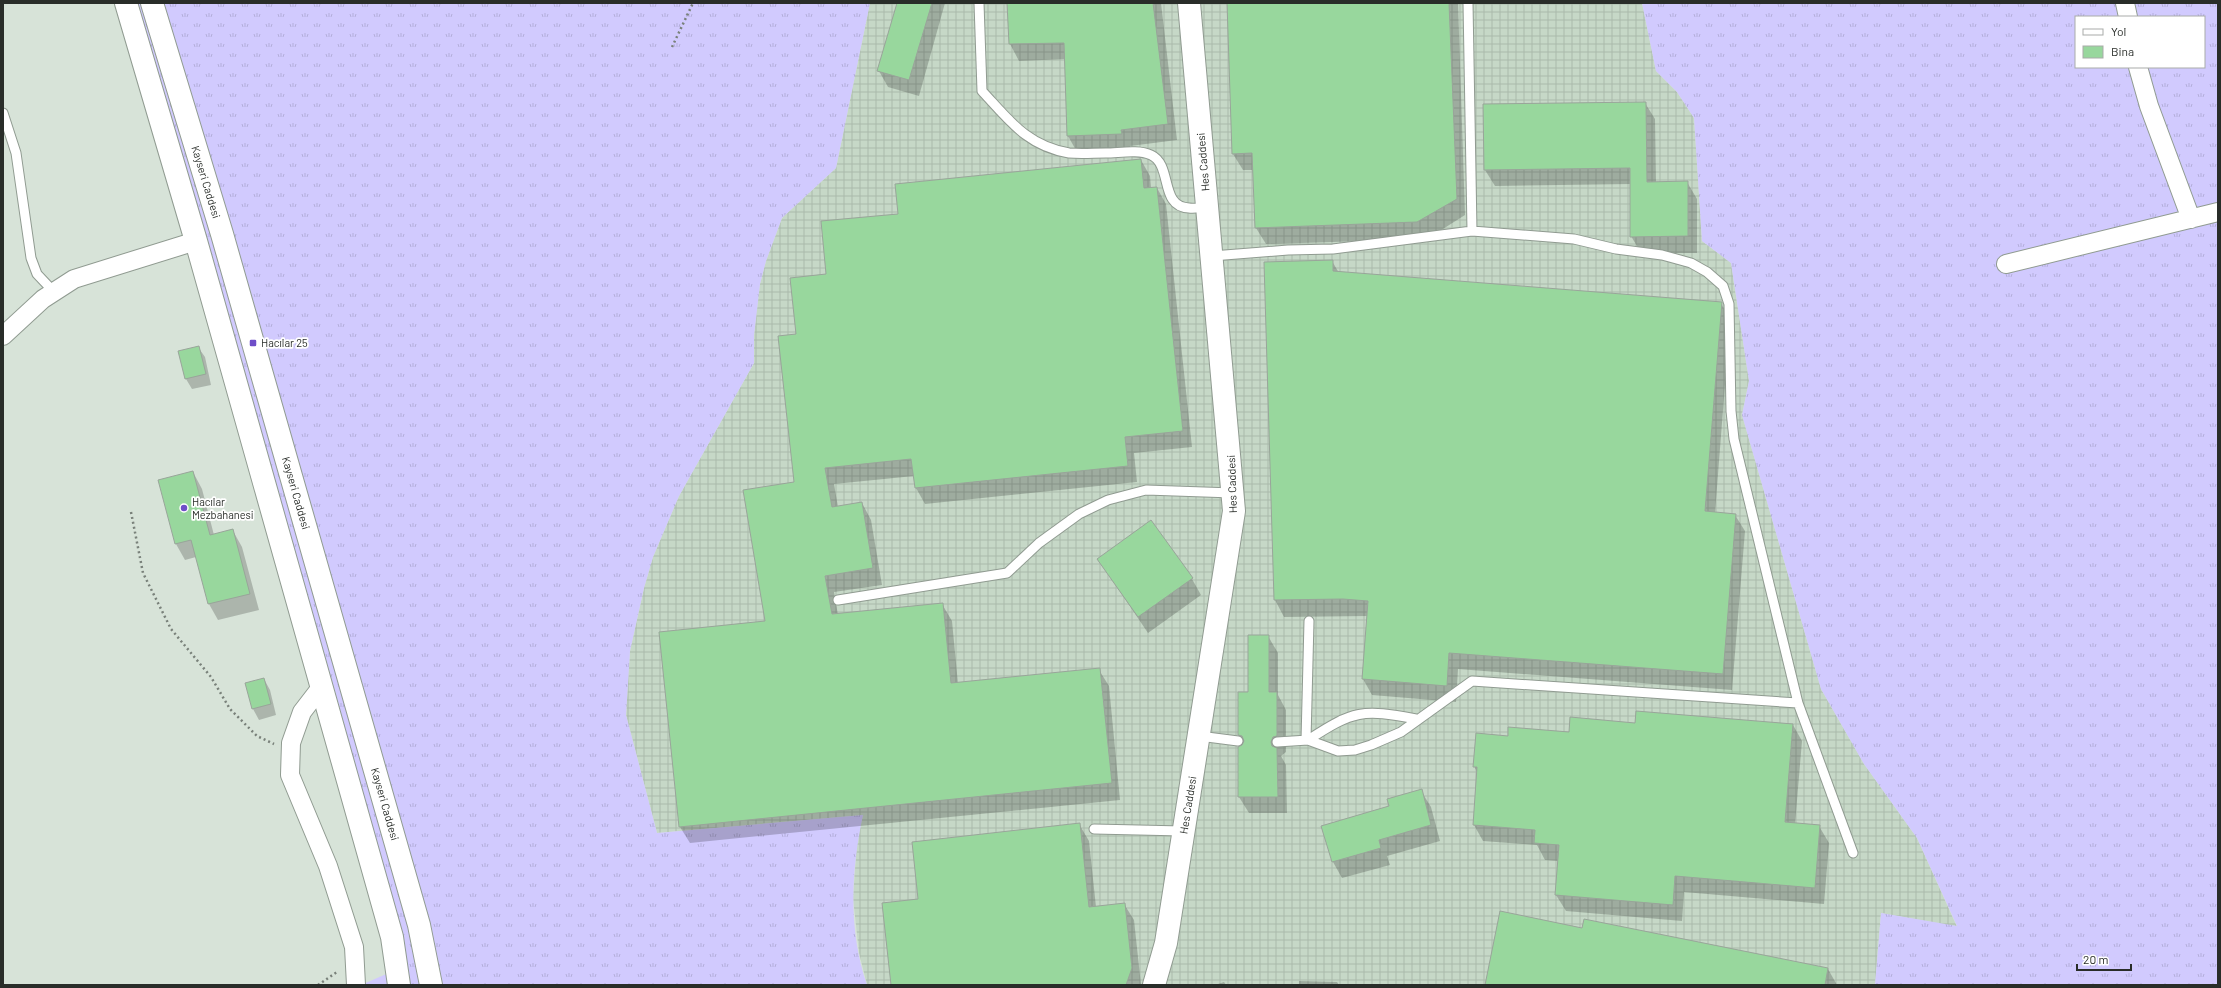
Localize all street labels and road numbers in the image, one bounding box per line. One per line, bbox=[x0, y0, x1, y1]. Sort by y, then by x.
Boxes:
street label: Hes Caddesi bbox=[1193, 132, 1212, 192]
street label: Kayseri Caddesi bbox=[189, 144, 224, 220]
street label: Hes Caddesi bbox=[1224, 454, 1239, 513]
street label: Kayseri Caddesi bbox=[280, 455, 313, 531]
street label: Kayseri Caddesi bbox=[369, 766, 402, 842]
street label: Hes Caddesi bbox=[1177, 775, 1199, 835]

